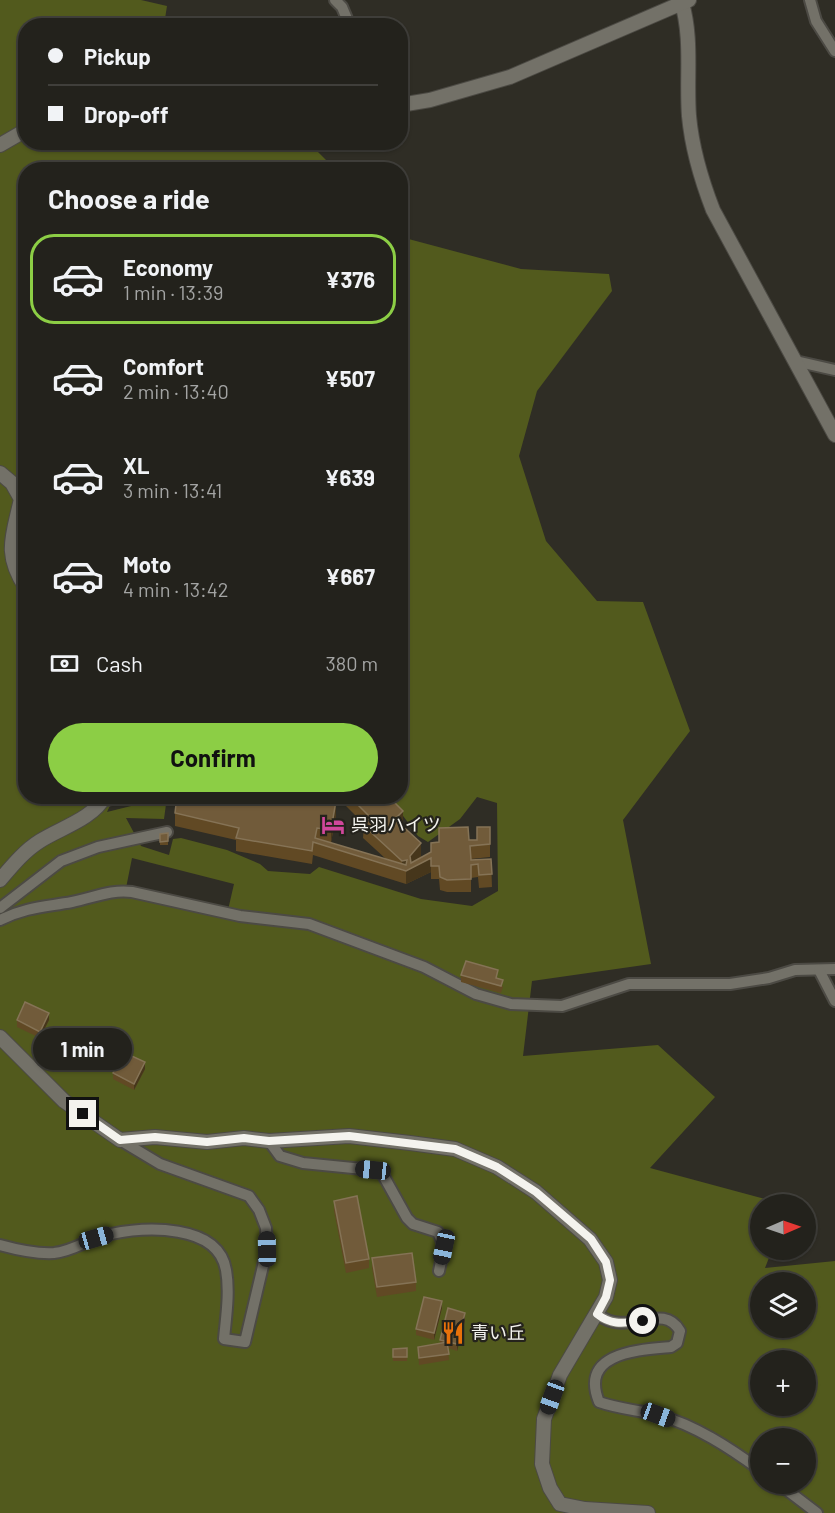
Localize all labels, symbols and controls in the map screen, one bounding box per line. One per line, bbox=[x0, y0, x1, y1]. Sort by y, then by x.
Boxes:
text: Pickup bbox=[84, 43, 151, 69]
text: Drop-off bbox=[84, 101, 168, 127]
text: Choose a ride bbox=[48, 182, 210, 214]
icon: car bbox=[51, 252, 105, 306]
text: Economy bbox=[123, 254, 213, 280]
text: ¥376 bbox=[325, 266, 375, 292]
text: 1 min · 13:39 bbox=[123, 280, 223, 304]
icon: car bbox=[51, 351, 105, 405]
text: Comfort bbox=[123, 353, 204, 379]
text: ¥507 bbox=[325, 365, 375, 391]
text: 2 min · 13:40 bbox=[123, 379, 229, 403]
icon: car bbox=[51, 450, 105, 504]
text: XL bbox=[123, 452, 149, 478]
text: ¥639 bbox=[325, 464, 375, 490]
text: 3 min · 13:41 bbox=[123, 478, 222, 502]
icon: car bbox=[51, 549, 105, 603]
text: Moto bbox=[123, 551, 171, 577]
text: ¥667 bbox=[325, 563, 375, 589]
text: 4 min · 13:42 bbox=[123, 577, 228, 601]
icon: cash bbox=[48, 647, 81, 680]
text: Cash bbox=[96, 650, 143, 676]
text: 380 m bbox=[325, 651, 378, 675]
button: Confirm bbox=[48, 723, 378, 792]
hotel icon: 呉羽ハイツ bbox=[320, 812, 346, 838]
place label: 呉羽ハイツ bbox=[351, 813, 441, 835]
callout: 1 min bbox=[34, 1027, 132, 1069]
text: 1 min bbox=[61, 1037, 104, 1061]
route end bbox=[69, 1100, 96, 1127]
car bbox=[354, 1159, 392, 1181]
north arrow bbox=[750, 1194, 816, 1260]
map controls bbox=[750, 1194, 816, 1494]
car bbox=[76, 1224, 116, 1252]
car bbox=[431, 1228, 457, 1266]
car bbox=[258, 1231, 276, 1267]
button: layers bbox=[750, 1272, 816, 1338]
route start bbox=[629, 1307, 656, 1334]
restaurant icon: 青い丘 bbox=[440, 1320, 466, 1346]
place label: 青い丘 bbox=[471, 1321, 525, 1343]
button: + bbox=[750, 1350, 816, 1416]
car bbox=[537, 1377, 567, 1417]
car bbox=[638, 1400, 678, 1430]
button: − bbox=[750, 1428, 816, 1494]

